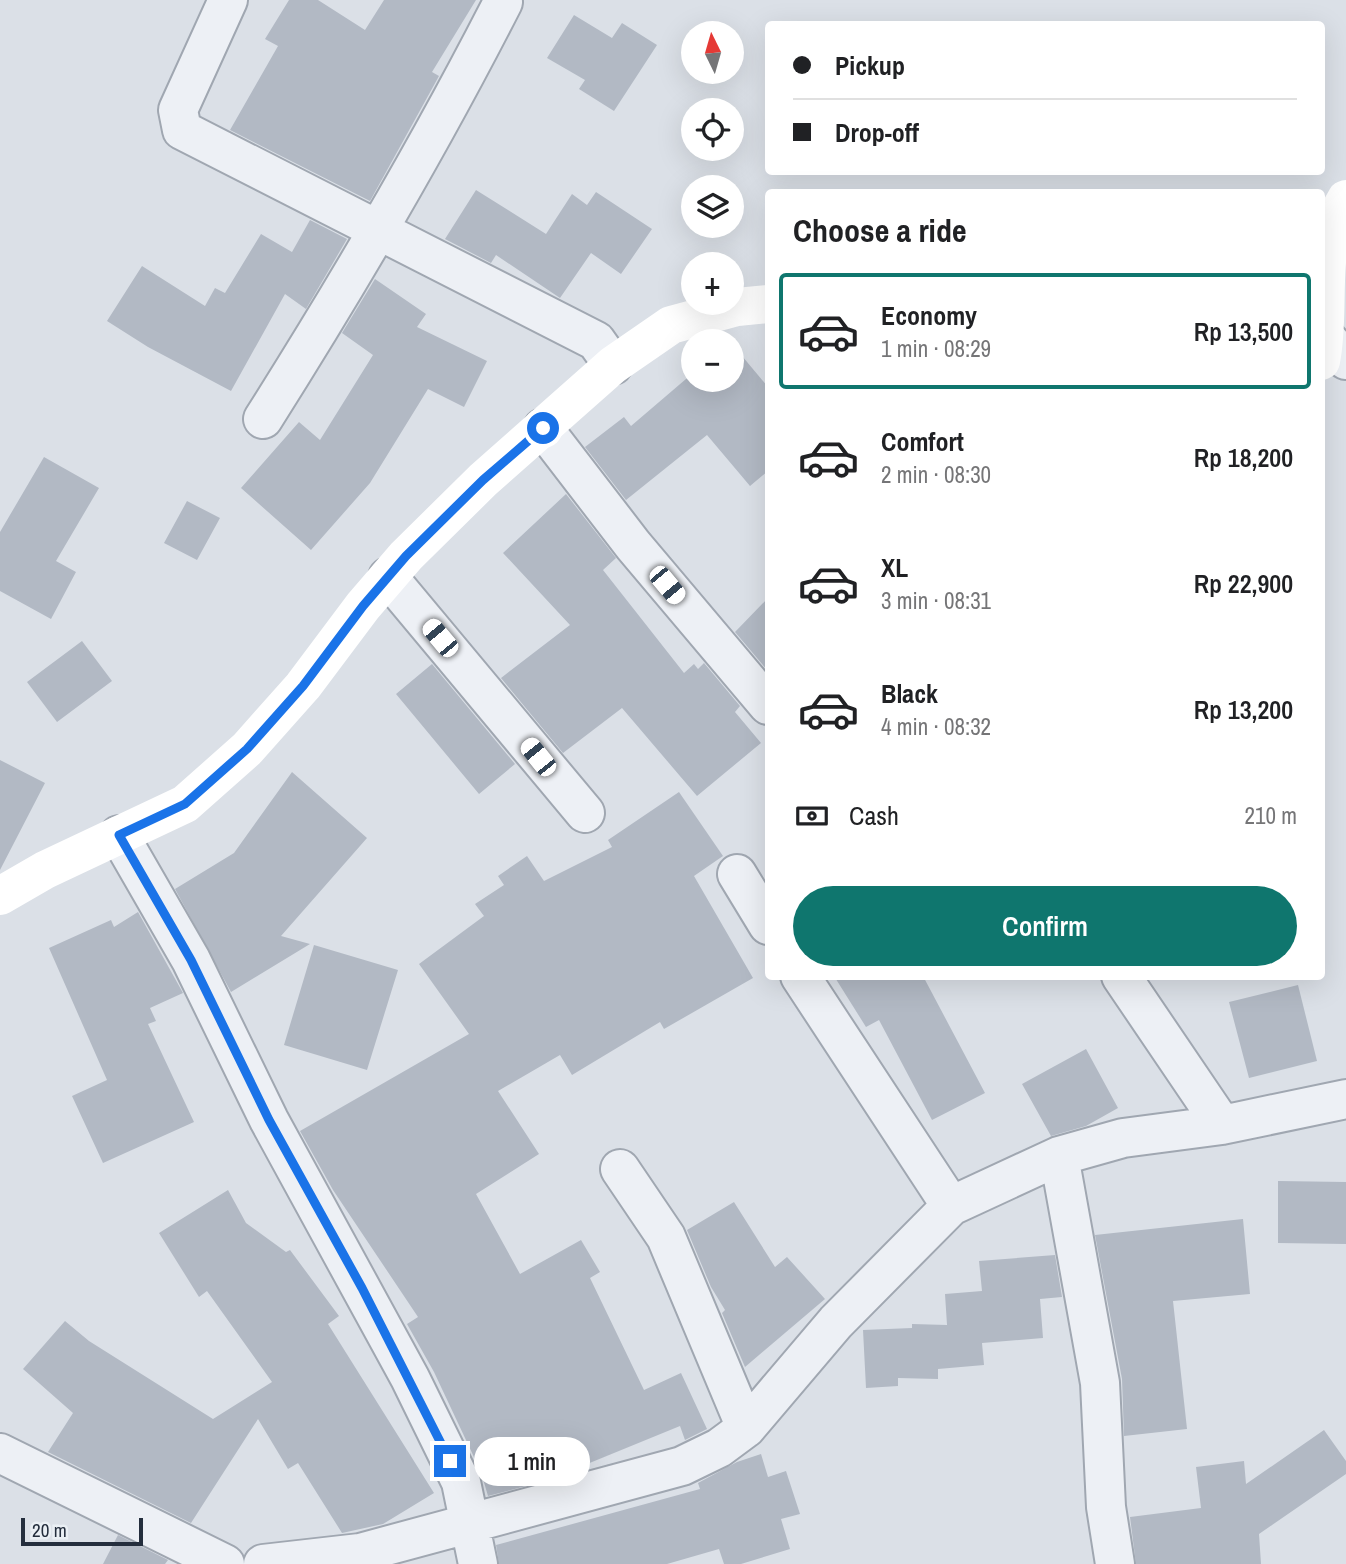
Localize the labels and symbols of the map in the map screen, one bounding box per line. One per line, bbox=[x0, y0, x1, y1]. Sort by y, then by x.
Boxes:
north arrow bbox=[681, 21, 744, 84]
route start bbox=[527, 412, 559, 444]
car bbox=[646, 562, 689, 608]
car bbox=[419, 615, 462, 661]
car bbox=[517, 734, 560, 780]
callout: 1 min bbox=[475, 1436, 590, 1486]
route end bbox=[434, 1445, 466, 1477]
scale bar bbox=[21, 1515, 144, 1547]

